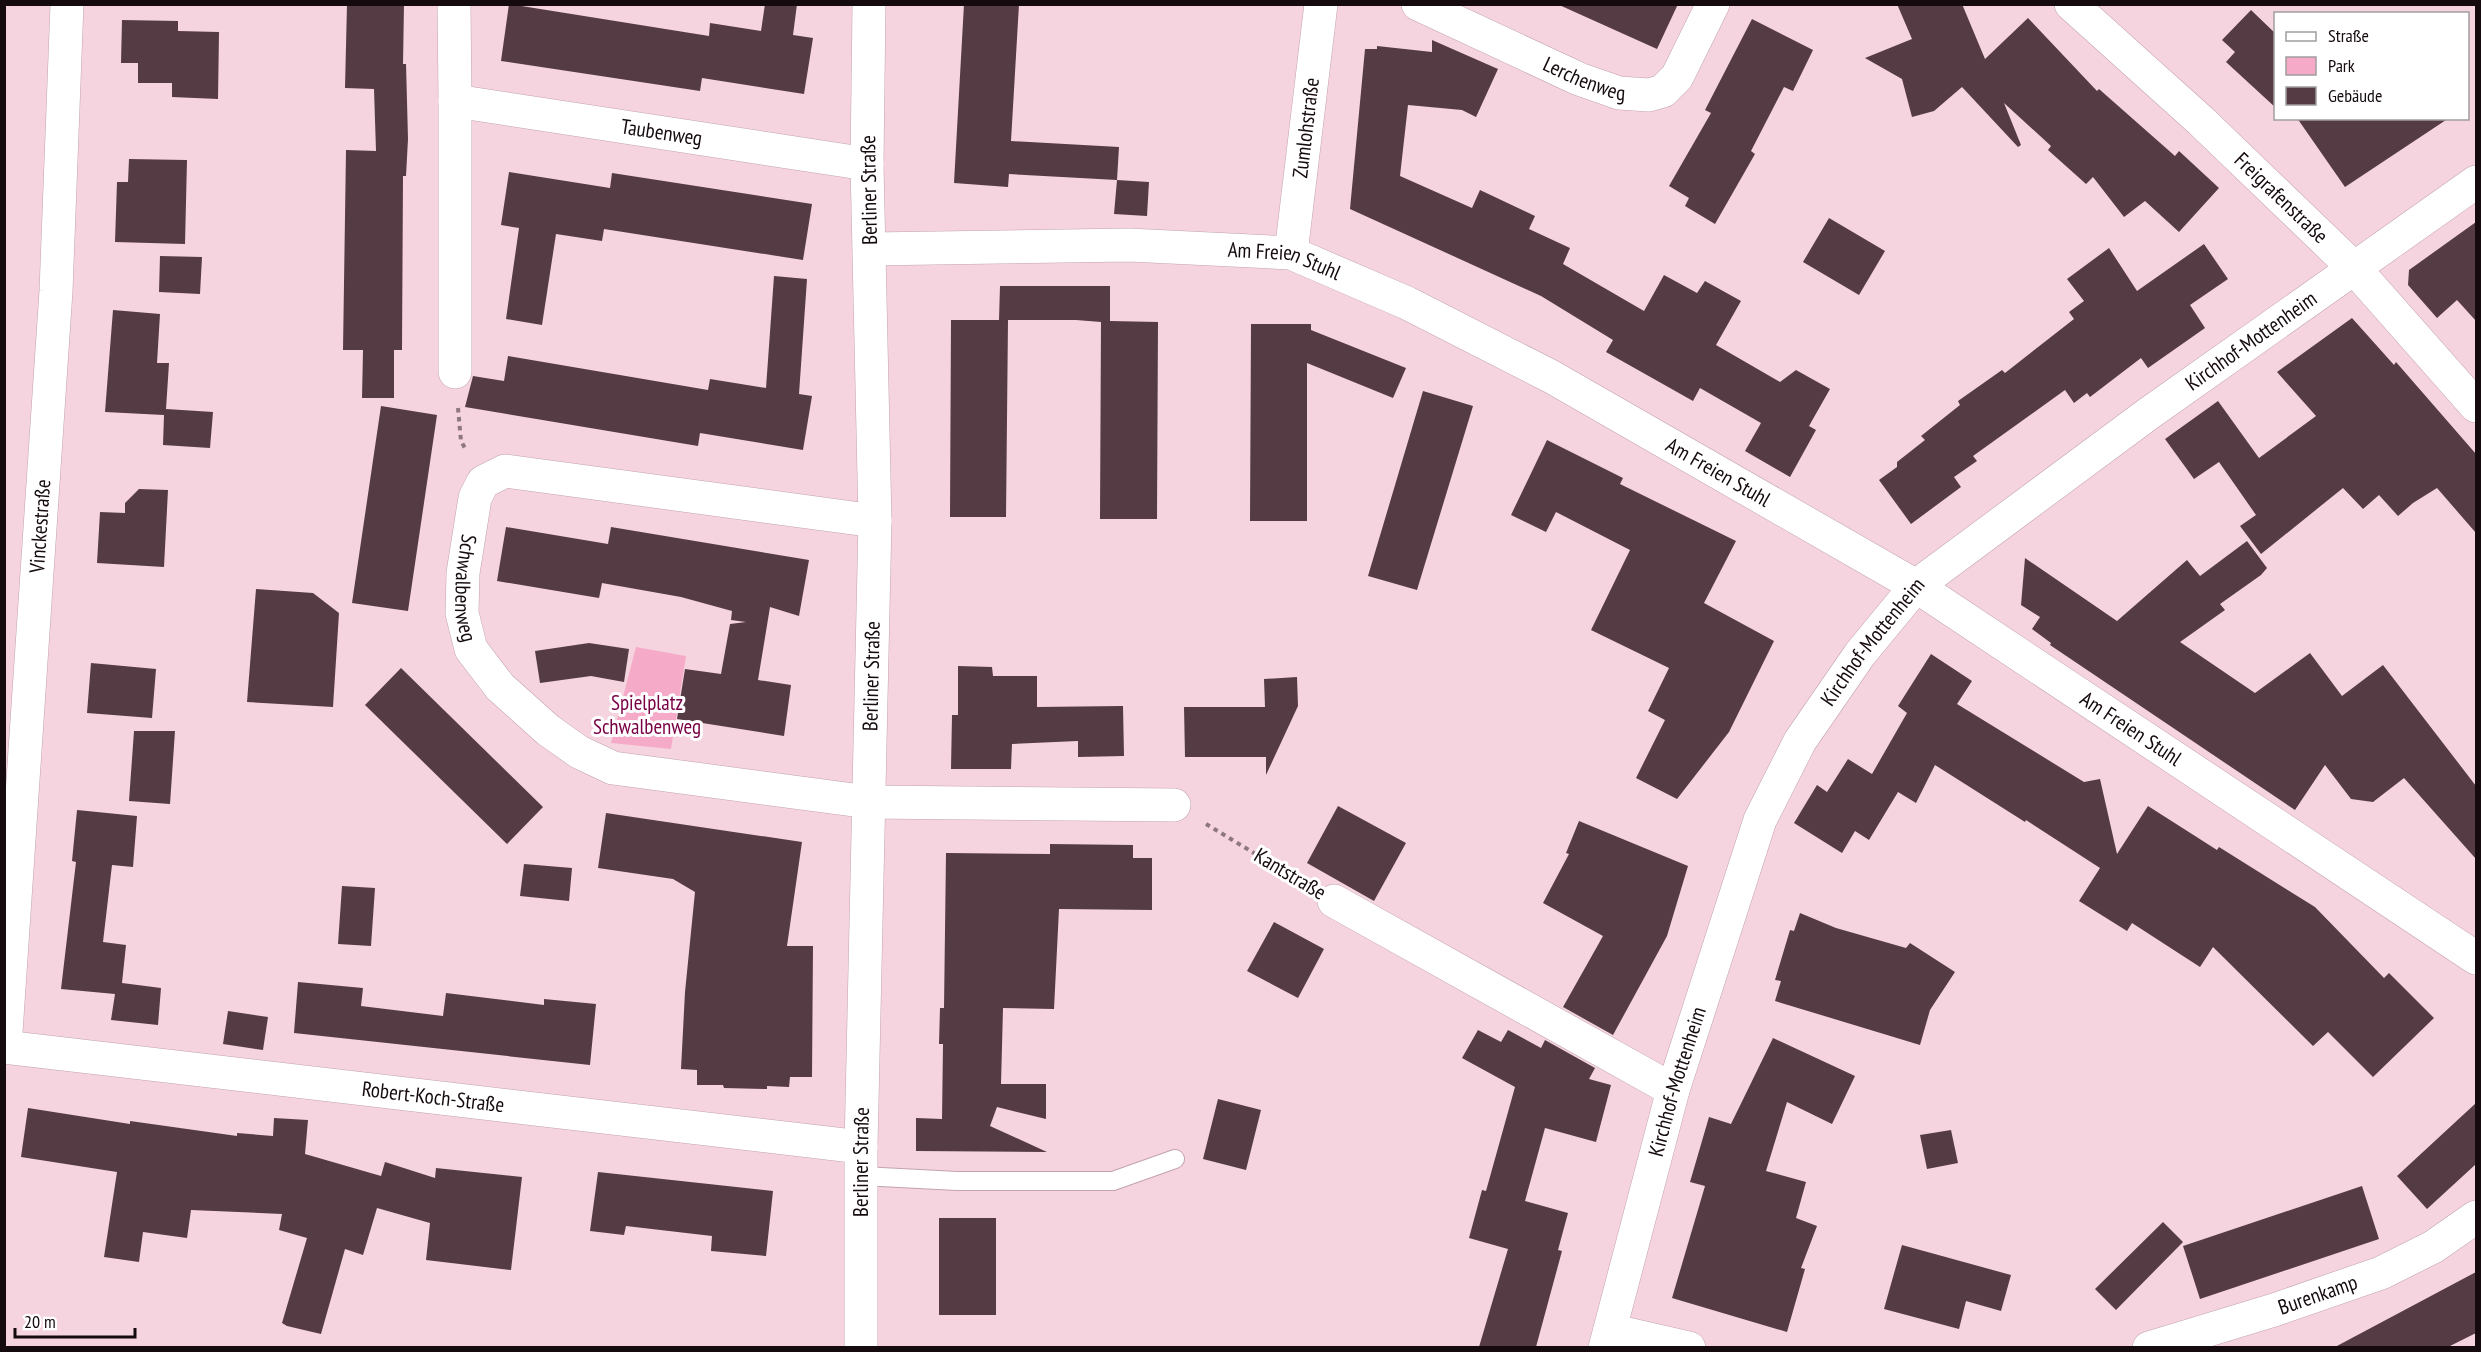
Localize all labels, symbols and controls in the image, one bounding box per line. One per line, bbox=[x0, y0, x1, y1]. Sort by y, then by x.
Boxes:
legend bbox=[2274, 12, 2469, 120]
text: Straße bbox=[2328, 24, 2369, 47]
street label: Lerchenweg bbox=[1539, 50, 1626, 106]
text: Park bbox=[2328, 54, 2355, 77]
street label: Zumlohstraße bbox=[1286, 76, 1325, 180]
text: Gebäude bbox=[2328, 84, 2382, 107]
street label: Taubenweg bbox=[619, 113, 704, 152]
street label: Berliner Straße bbox=[854, 135, 883, 245]
street label: Freigrafenstraße bbox=[2229, 146, 2334, 249]
street label: Am Freien Stuhl bbox=[1227, 236, 1345, 286]
street label: Kirchhof-Mottenheim bbox=[2180, 285, 2322, 396]
street label: Am Freien Stuhl bbox=[1661, 431, 1776, 513]
street label: Vinckestraße bbox=[23, 479, 56, 575]
street label: Schwalbenweg bbox=[449, 532, 483, 645]
street label: Kirchhof-Mottenheim bbox=[1814, 572, 1930, 711]
street label: Berliner Straße bbox=[856, 621, 886, 731]
street label: Am Freien Stuhl bbox=[2075, 685, 2187, 772]
park label: Spielplatz Schwalbenweg bbox=[593, 689, 701, 740]
street label: Kantstraße bbox=[1249, 842, 1331, 906]
street label: Kirchhof-Mottenheim bbox=[1642, 1003, 1712, 1159]
street label: Robert-Koch-Straße bbox=[360, 1075, 506, 1118]
street label: Berliner Straße bbox=[847, 1107, 875, 1217]
street label: Burenkamp bbox=[2274, 1268, 2361, 1321]
scale bar bbox=[15, 1301, 135, 1339]
text: 20 m bbox=[24, 1310, 56, 1333]

